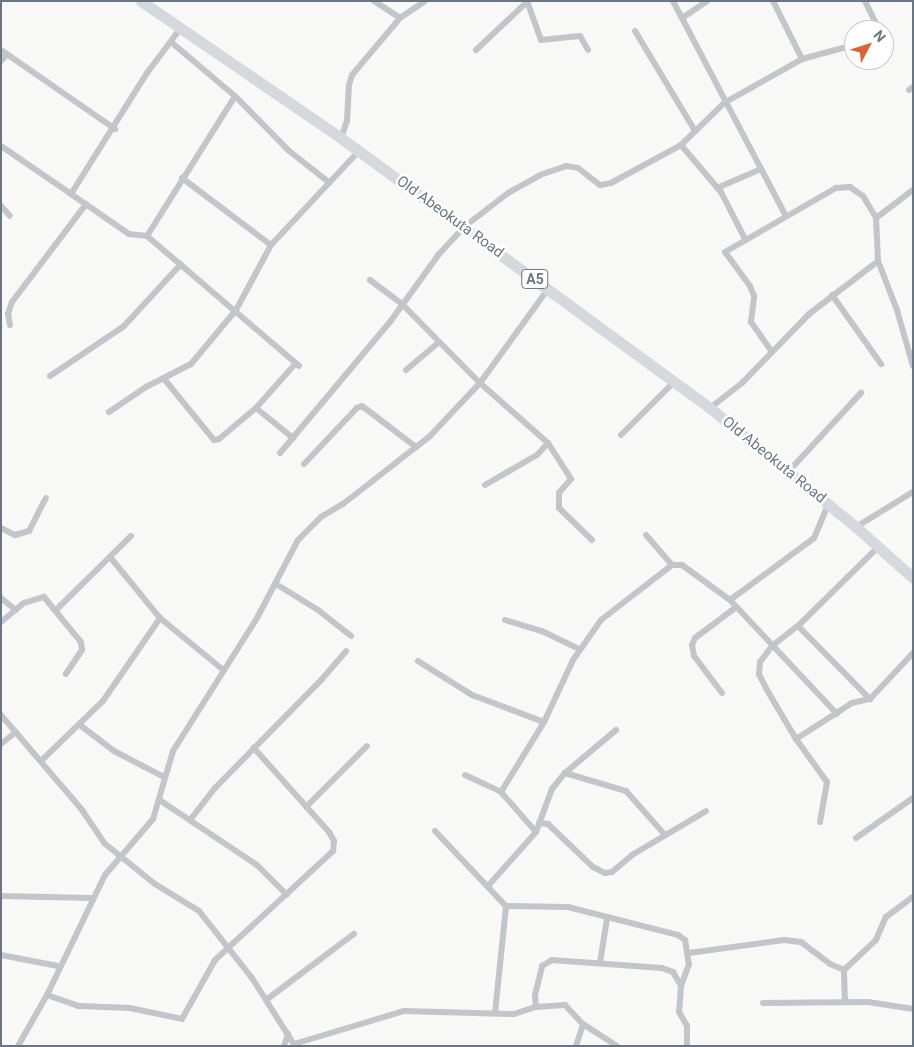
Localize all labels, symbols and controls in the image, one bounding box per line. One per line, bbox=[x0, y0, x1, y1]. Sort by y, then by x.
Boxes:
north arrow bbox=[844, 20, 894, 70]
text: N bbox=[870, 27, 889, 45]
street label: Old Abeokuta Road bbox=[393, 172, 507, 262]
road number: A5 bbox=[521, 268, 549, 290]
street label: Old Abeokuta Road bbox=[719, 413, 829, 507]

